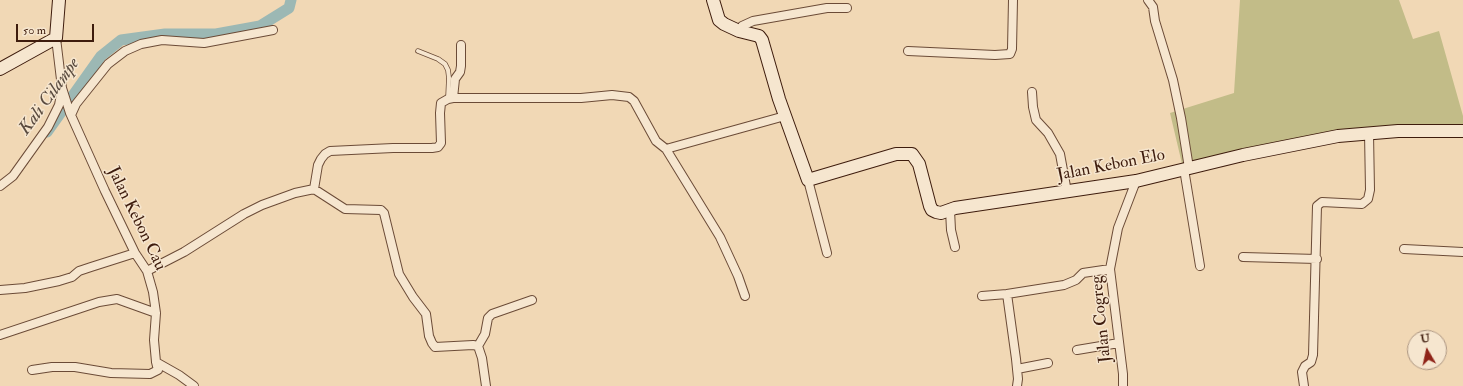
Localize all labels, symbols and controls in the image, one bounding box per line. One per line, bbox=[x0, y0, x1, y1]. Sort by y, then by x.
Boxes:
scale bar bbox=[18, 16, 96, 42]
text: 50 m bbox=[23, 23, 46, 38]
water label: Kali Cilampe bbox=[15, 54, 85, 140]
street label: Jalan Kebon Elo bbox=[1055, 146, 1167, 186]
street label: Jalan Kebon Cau bbox=[102, 164, 170, 274]
street label: Jalan Cogreg bbox=[1087, 274, 1117, 364]
north arrow bbox=[1407, 330, 1447, 370]
text: U bbox=[1420, 332, 1431, 346]

